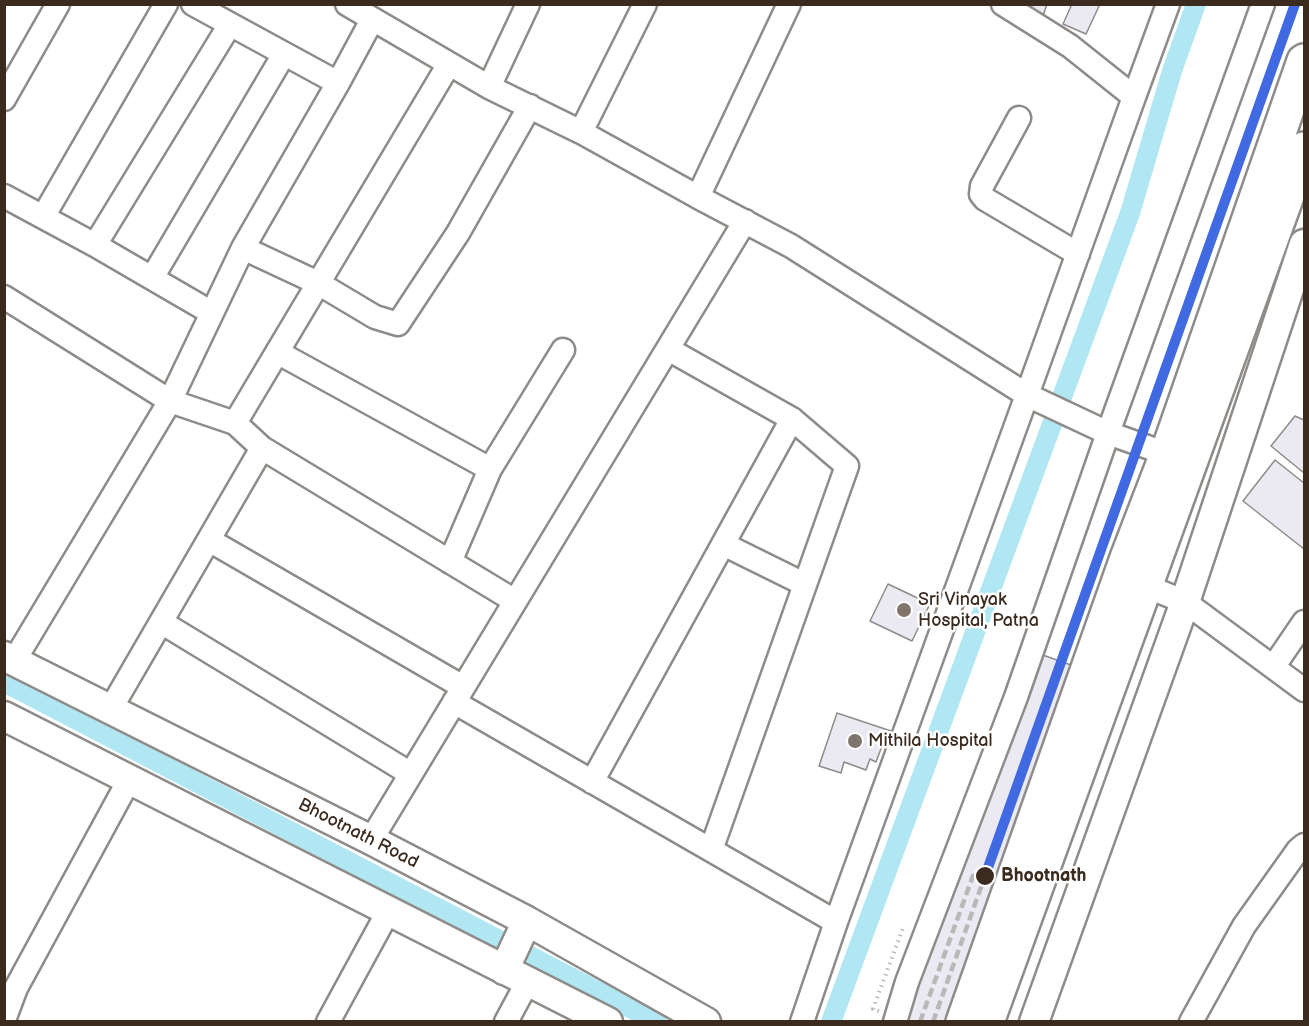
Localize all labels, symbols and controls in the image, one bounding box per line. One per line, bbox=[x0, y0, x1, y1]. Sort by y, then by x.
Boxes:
place label: Sri Vinayak Hospital, Patna bbox=[918, 589, 1039, 632]
marker: Sri Vinayak Hospital, Patna bbox=[895, 601, 913, 619]
place label: Mithila Hospital bbox=[868, 730, 993, 752]
marker: Mithila Hospital bbox=[846, 732, 864, 750]
street label: Bhootnath Road bbox=[294, 794, 422, 874]
marker: Bhootnath bbox=[974, 865, 996, 887]
place label: Bhootnath bbox=[1001, 865, 1086, 887]

